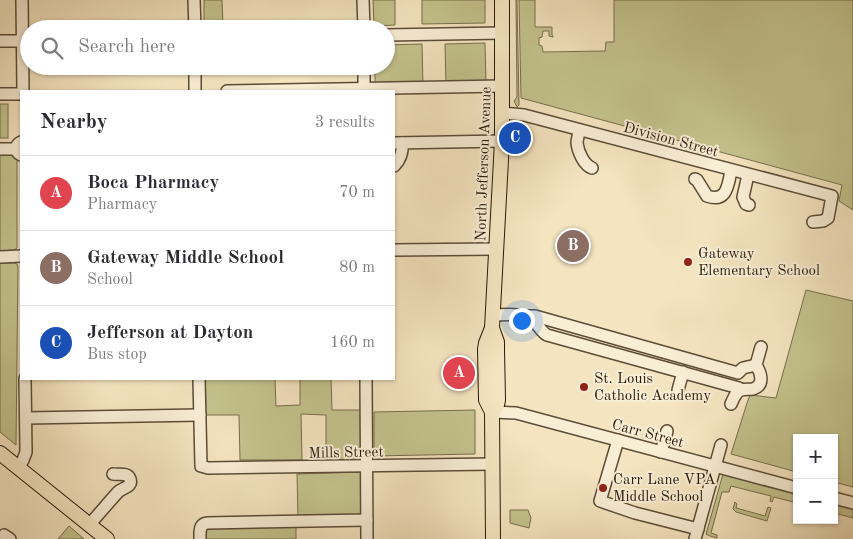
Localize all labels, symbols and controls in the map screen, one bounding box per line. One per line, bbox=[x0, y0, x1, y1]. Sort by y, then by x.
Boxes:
search box bbox=[20, 20, 395, 75]
icon: search bbox=[38, 34, 66, 62]
text: Search here bbox=[78, 38, 175, 57]
street label: North Jefferson Avenue bbox=[474, 86, 495, 242]
text: Nearby bbox=[40, 112, 108, 133]
text: 3 results bbox=[315, 115, 375, 131]
pin: C bbox=[499, 119, 531, 157]
street label: Division Street bbox=[621, 121, 720, 160]
text: Boca Pharmacy bbox=[87, 174, 220, 193]
text: A bbox=[50, 185, 62, 201]
text: 70 m bbox=[339, 185, 375, 201]
text: Pharmacy bbox=[87, 197, 157, 213]
pin: B bbox=[557, 227, 589, 265]
place label: Gateway Elementary School bbox=[698, 247, 820, 279]
text: Gateway Middle School bbox=[87, 249, 284, 268]
marker: Gateway Elementary School bbox=[682, 256, 694, 268]
text: B bbox=[50, 260, 62, 276]
text: 80 m bbox=[339, 260, 375, 276]
text: School bbox=[87, 272, 133, 288]
your location bbox=[509, 308, 535, 334]
text: Jefferson at Dayton bbox=[87, 324, 253, 343]
text: C bbox=[51, 335, 61, 351]
text: 160 m bbox=[330, 335, 375, 351]
text: Bus stop bbox=[87, 347, 147, 363]
pin: A bbox=[443, 354, 475, 392]
place label: St. Louis Catholic Academy bbox=[594, 372, 711, 404]
marker: St. Louis Catholic Academy bbox=[578, 381, 590, 393]
street label: Carr Street bbox=[610, 418, 685, 451]
map controls bbox=[793, 434, 838, 524]
button: + bbox=[793, 434, 838, 479]
street label: Mills Street bbox=[308, 445, 384, 462]
place label: Carr Lane VPA Middle School bbox=[613, 473, 716, 505]
button: − bbox=[793, 479, 838, 524]
marker: Carr Lane VPA Middle School bbox=[597, 482, 609, 494]

